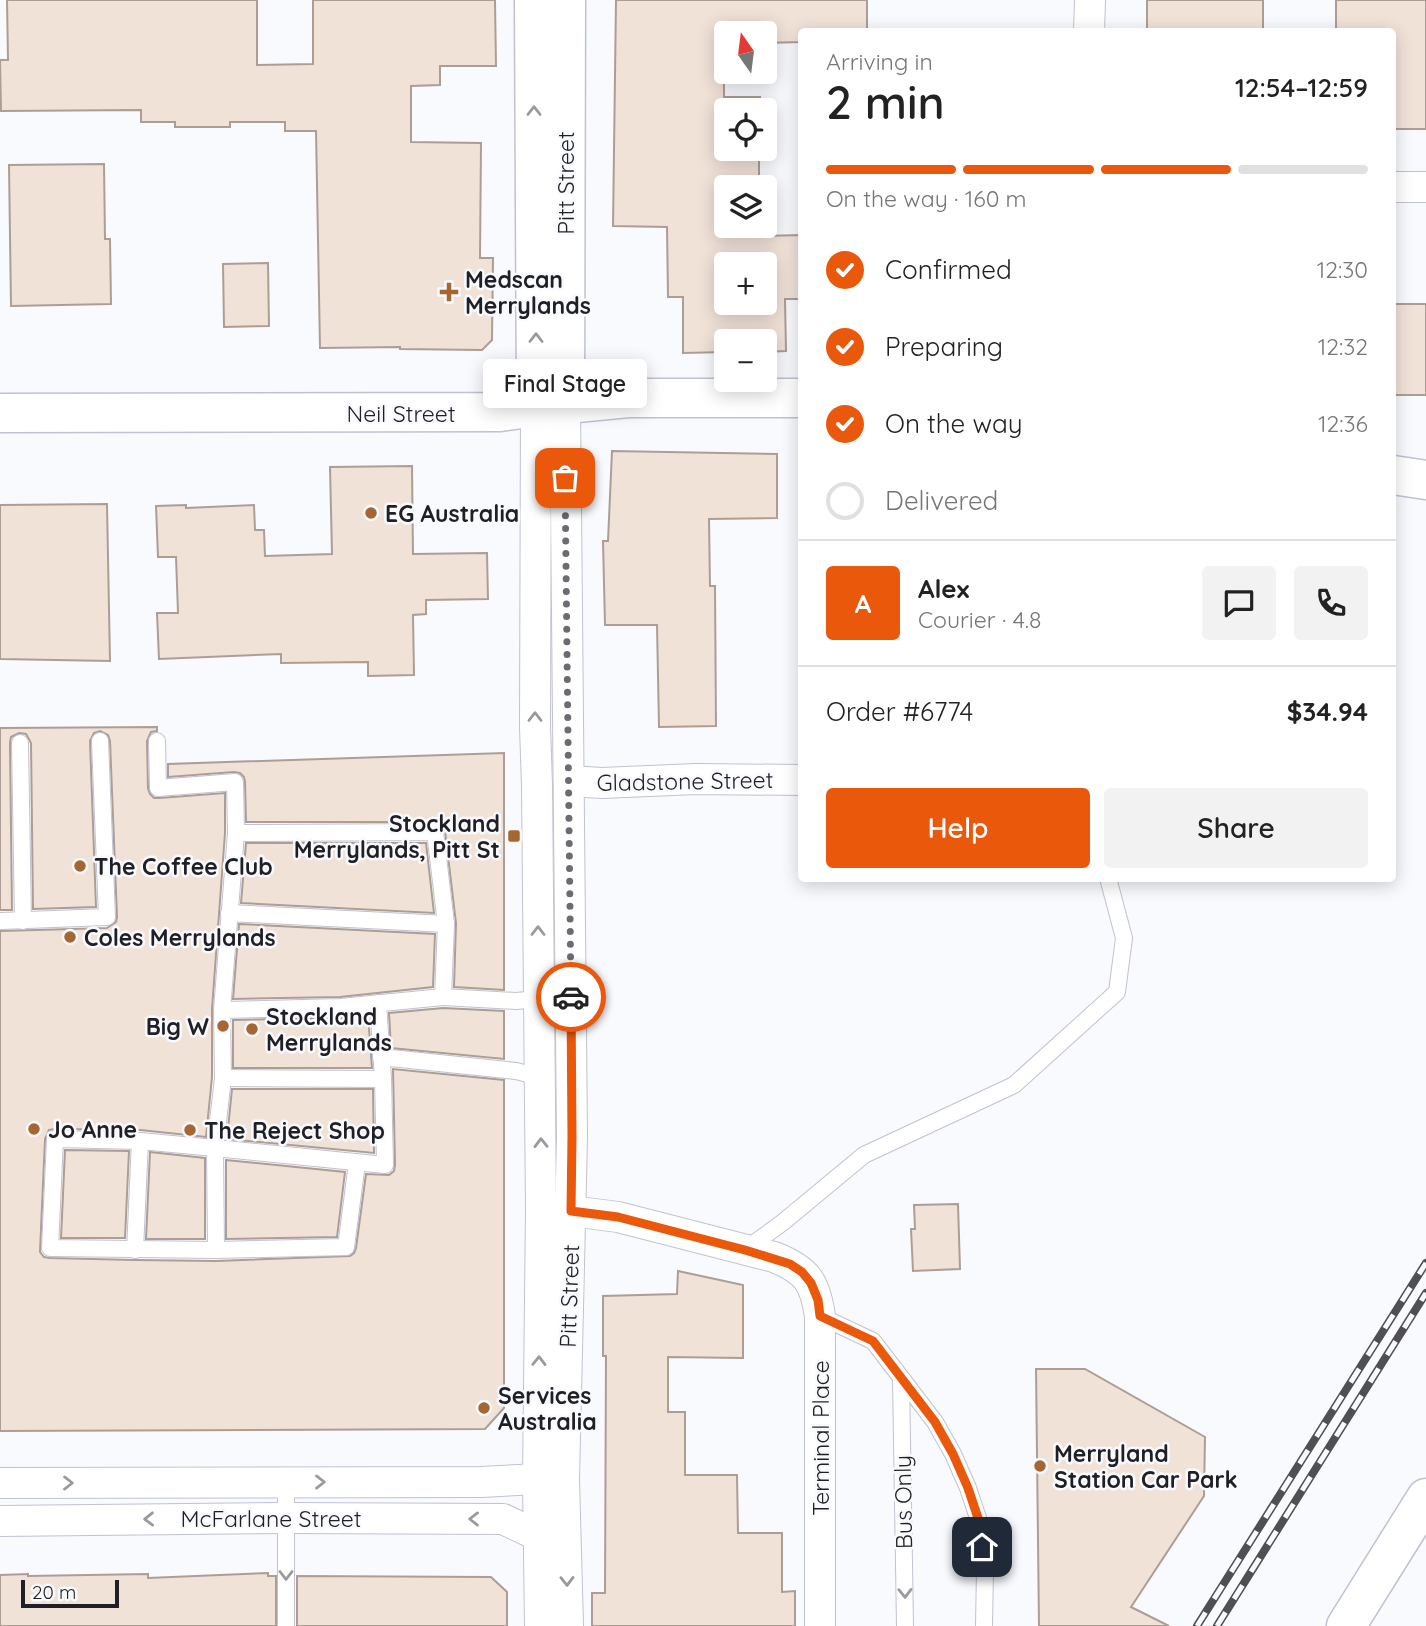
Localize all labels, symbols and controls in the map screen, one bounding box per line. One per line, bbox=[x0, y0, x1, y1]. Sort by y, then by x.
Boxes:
north arrow bbox=[714, 21, 777, 84]
map controls bbox=[714, 21, 777, 392]
text: Arriving in bbox=[826, 47, 933, 76]
text: 12:54–12:59 bbox=[1235, 71, 1368, 104]
text: 2 min bbox=[826, 73, 945, 131]
button: locate bbox=[714, 98, 777, 161]
one-way arrow bbox=[527, 105, 542, 116]
street label: Pitt Street bbox=[551, 131, 580, 235]
button: layers bbox=[714, 175, 777, 238]
text: On the way · 160 m bbox=[826, 184, 1027, 213]
icon: check bbox=[826, 251, 864, 289]
button: + bbox=[714, 252, 777, 315]
text: Confirmed bbox=[885, 253, 1012, 286]
text: 12:30 bbox=[1317, 255, 1368, 284]
place label: Medscan Merrylands bbox=[465, 265, 591, 320]
marker: Medscan Merrylands bbox=[439, 282, 459, 302]
icon: check bbox=[826, 328, 864, 366]
button: − bbox=[714, 329, 777, 392]
text: Preparing bbox=[885, 330, 1003, 363]
text: 12:32 bbox=[1318, 332, 1368, 361]
one-way arrow bbox=[528, 333, 544, 343]
callout: Final Stage bbox=[483, 359, 647, 408]
text: Final Stage bbox=[504, 369, 626, 398]
street label: Neil Street bbox=[346, 399, 456, 428]
icon: check bbox=[826, 405, 864, 443]
text: On the way bbox=[885, 407, 1023, 440]
text: 12:36 bbox=[1318, 409, 1368, 438]
pin bbox=[535, 448, 595, 508]
icon: bag bbox=[546, 459, 584, 497]
text: Delivered bbox=[885, 484, 998, 517]
place label: EG Australia bbox=[385, 499, 519, 528]
marker: EG Australia bbox=[363, 505, 379, 521]
button: chat bbox=[1202, 566, 1276, 640]
button: phone bbox=[1294, 566, 1368, 640]
text: Alex bbox=[918, 572, 969, 605]
text: A bbox=[855, 587, 871, 620]
text: Courier · 4.8 bbox=[918, 605, 1041, 634]
text: Order #6774 bbox=[826, 695, 973, 728]
text: $34.94 bbox=[1287, 695, 1368, 728]
one-way arrow bbox=[527, 711, 543, 722]
street label: Gladstone Street bbox=[596, 765, 774, 797]
button: Help bbox=[826, 788, 1090, 868]
button: Share bbox=[1104, 788, 1368, 868]
place label: Stockland Merrylands, Pitt St bbox=[294, 809, 500, 864]
marker: Stockland Merrylands, Pitt St bbox=[506, 828, 522, 844]
place label: The Coffee Club bbox=[94, 852, 273, 881]
marker: The Coffee Club bbox=[72, 858, 88, 874]
place label: Coles Merrylands bbox=[84, 923, 276, 952]
one-way arrow bbox=[530, 925, 546, 936]
marker: Coles Merrylands bbox=[62, 929, 78, 945]
courier bbox=[536, 962, 606, 1032]
icon: car bbox=[552, 978, 590, 1016]
place label: Stockland Merrylands bbox=[266, 1002, 392, 1057]
place label: Big W bbox=[146, 1012, 209, 1041]
marker: Big W bbox=[215, 1018, 231, 1034]
marker: Stockland Merrylands bbox=[244, 1021, 260, 1037]
place label: Jo Anne bbox=[48, 1115, 137, 1144]
place label: The Reject Shop bbox=[204, 1116, 385, 1145]
marker: Jo Anne bbox=[26, 1121, 42, 1137]
marker: The Reject Shop bbox=[182, 1122, 198, 1138]
one-way arrow bbox=[533, 1138, 549, 1148]
street label: Pitt Street bbox=[553, 1244, 585, 1348]
one-way arrow bbox=[531, 1356, 547, 1366]
street label: Terminal Place bbox=[806, 1360, 835, 1516]
place label: Services Australia bbox=[498, 1381, 597, 1436]
marker: Services Australia bbox=[476, 1400, 492, 1416]
place label: Merryland Station Car Park bbox=[1054, 1439, 1237, 1494]
street label: Bus Only bbox=[888, 1455, 918, 1549]
marker: Merryland Station Car Park bbox=[1032, 1458, 1048, 1474]
one-way arrow bbox=[315, 1474, 326, 1490]
one-way arrow bbox=[63, 1475, 74, 1491]
street label: McFarlane Street bbox=[181, 1504, 362, 1533]
one-way arrow bbox=[143, 1511, 154, 1527]
one-way arrow bbox=[469, 1511, 479, 1527]
pin bbox=[952, 1517, 1012, 1577]
icon: home bbox=[963, 1528, 1001, 1566]
one-way arrow bbox=[278, 1570, 294, 1581]
one-way arrow bbox=[559, 1576, 575, 1586]
scale bar bbox=[21, 1577, 119, 1609]
text: 20 m bbox=[32, 1580, 76, 1604]
one-way arrow bbox=[897, 1588, 912, 1599]

